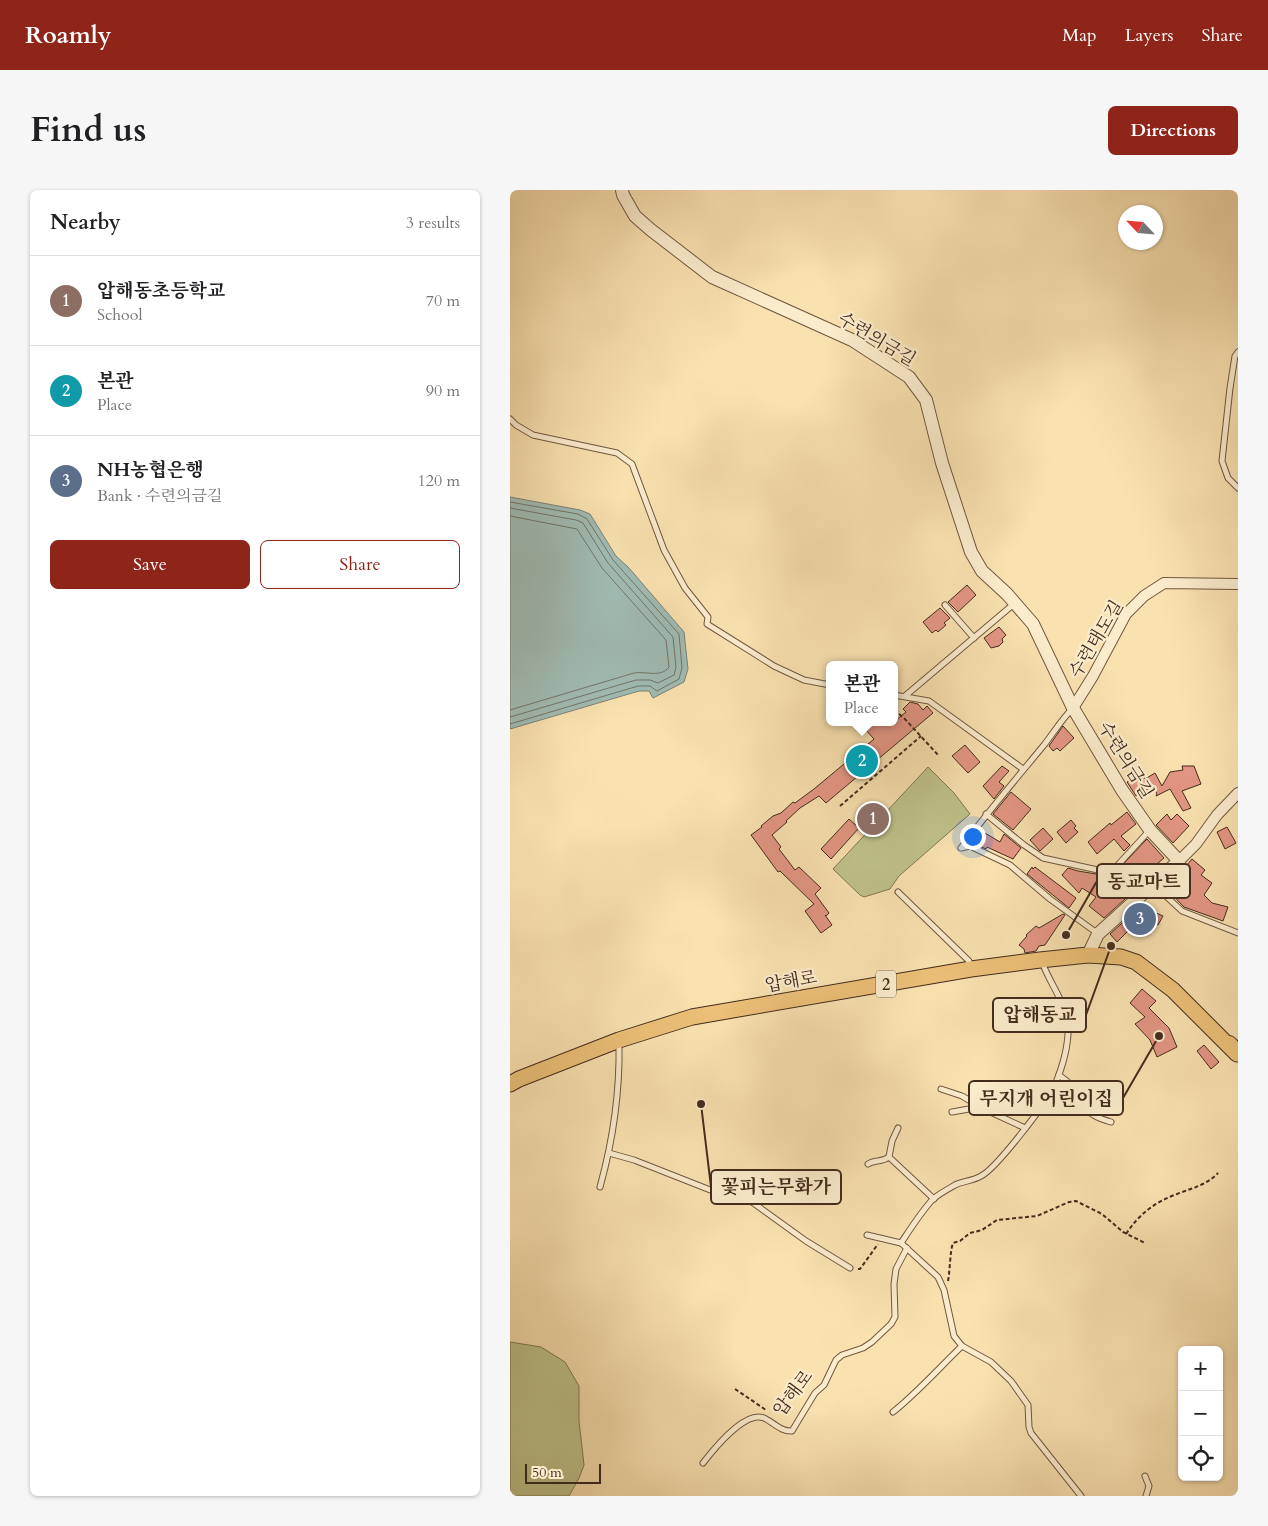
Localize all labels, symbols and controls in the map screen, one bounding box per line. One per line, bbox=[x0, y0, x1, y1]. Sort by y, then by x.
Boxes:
text: Roamly bbox=[25, 19, 111, 52]
text: Map bbox=[1062, 23, 1097, 48]
text: Layers bbox=[1125, 23, 1174, 48]
text: Share bbox=[1202, 23, 1243, 48]
text: Find us bbox=[30, 106, 146, 154]
button: Directions bbox=[1108, 106, 1238, 155]
north arrow bbox=[1118, 205, 1163, 250]
text: Nearby bbox=[50, 208, 121, 237]
text: 3 results bbox=[406, 212, 460, 234]
text: 압해동초등학교 bbox=[97, 278, 225, 304]
text: 1 bbox=[62, 290, 70, 312]
text: 70 m bbox=[426, 290, 460, 312]
text: School bbox=[97, 304, 142, 326]
street label: 수련의금길 bbox=[833, 306, 920, 373]
text: 본관 bbox=[97, 368, 134, 394]
text: 2 bbox=[62, 380, 70, 402]
text: 90 m bbox=[426, 380, 460, 402]
text: Place bbox=[97, 394, 132, 416]
text: NH농협은행 bbox=[97, 457, 204, 483]
text: 3 bbox=[62, 470, 70, 492]
text: 120 m bbox=[418, 470, 460, 492]
text: Bank · 수련의금길 bbox=[97, 485, 222, 507]
button: Save bbox=[50, 540, 250, 589]
button: Share bbox=[260, 540, 460, 589]
street label: 수련태도길 bbox=[1063, 596, 1130, 683]
popup bbox=[826, 661, 898, 726]
text: 본관 bbox=[844, 671, 880, 697]
text: Place bbox=[844, 697, 879, 719]
street label: 수련의금길 bbox=[1092, 717, 1159, 804]
pin: 2 bbox=[846, 742, 878, 780]
pin: 1 bbox=[857, 800, 889, 838]
your location bbox=[960, 824, 986, 850]
callout: 동교마트 bbox=[1097, 864, 1190, 898]
text: 동교마트 bbox=[1107, 869, 1181, 895]
pin: 3 bbox=[1124, 900, 1156, 938]
street label: 압해로 bbox=[763, 965, 819, 998]
road number: 2 bbox=[876, 971, 896, 998]
callout: 압해동교 bbox=[993, 998, 1086, 1032]
text: 압해동교 bbox=[1003, 1002, 1077, 1028]
callout: 무지개 어린이집 bbox=[969, 1081, 1123, 1115]
text: 무지개 어린이집 bbox=[979, 1086, 1113, 1112]
callout: 꽃피는무화가 bbox=[711, 1170, 841, 1204]
text: 꽃피는무화가 bbox=[721, 1174, 832, 1200]
map controls bbox=[1178, 1346, 1223, 1481]
button: + bbox=[1178, 1346, 1223, 1391]
street label: 압해로 bbox=[768, 1365, 819, 1422]
button: − bbox=[1178, 1391, 1223, 1436]
button: locate bbox=[1178, 1436, 1223, 1481]
scale bar bbox=[525, 1461, 601, 1484]
text: 50 m bbox=[532, 1463, 562, 1482]

